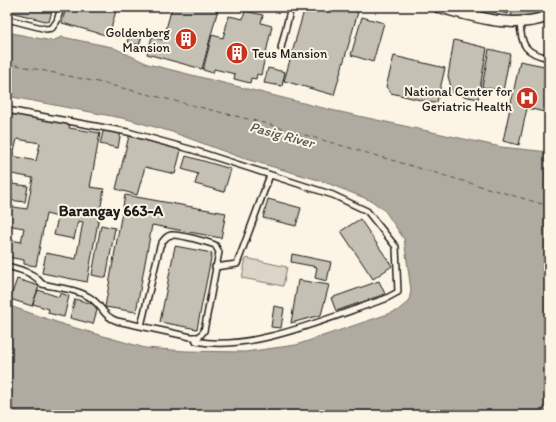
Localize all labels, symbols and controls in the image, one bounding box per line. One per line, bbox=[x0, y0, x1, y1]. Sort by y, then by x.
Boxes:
place label: Goldenberg Mansion bbox=[106, 25, 171, 55]
building icon: Goldenberg Mansion bbox=[173, 26, 199, 52]
building icon: Teus Mansion bbox=[224, 40, 250, 66]
place label: Teus Mansion bbox=[252, 46, 328, 61]
place label: National Center for Geriatric Health bbox=[404, 84, 512, 114]
hospital icon: National Center for Geriatric Health bbox=[514, 85, 540, 111]
water label: Pasig River bbox=[248, 118, 317, 152]
district label: Barangay 663-A bbox=[59, 202, 164, 221]

